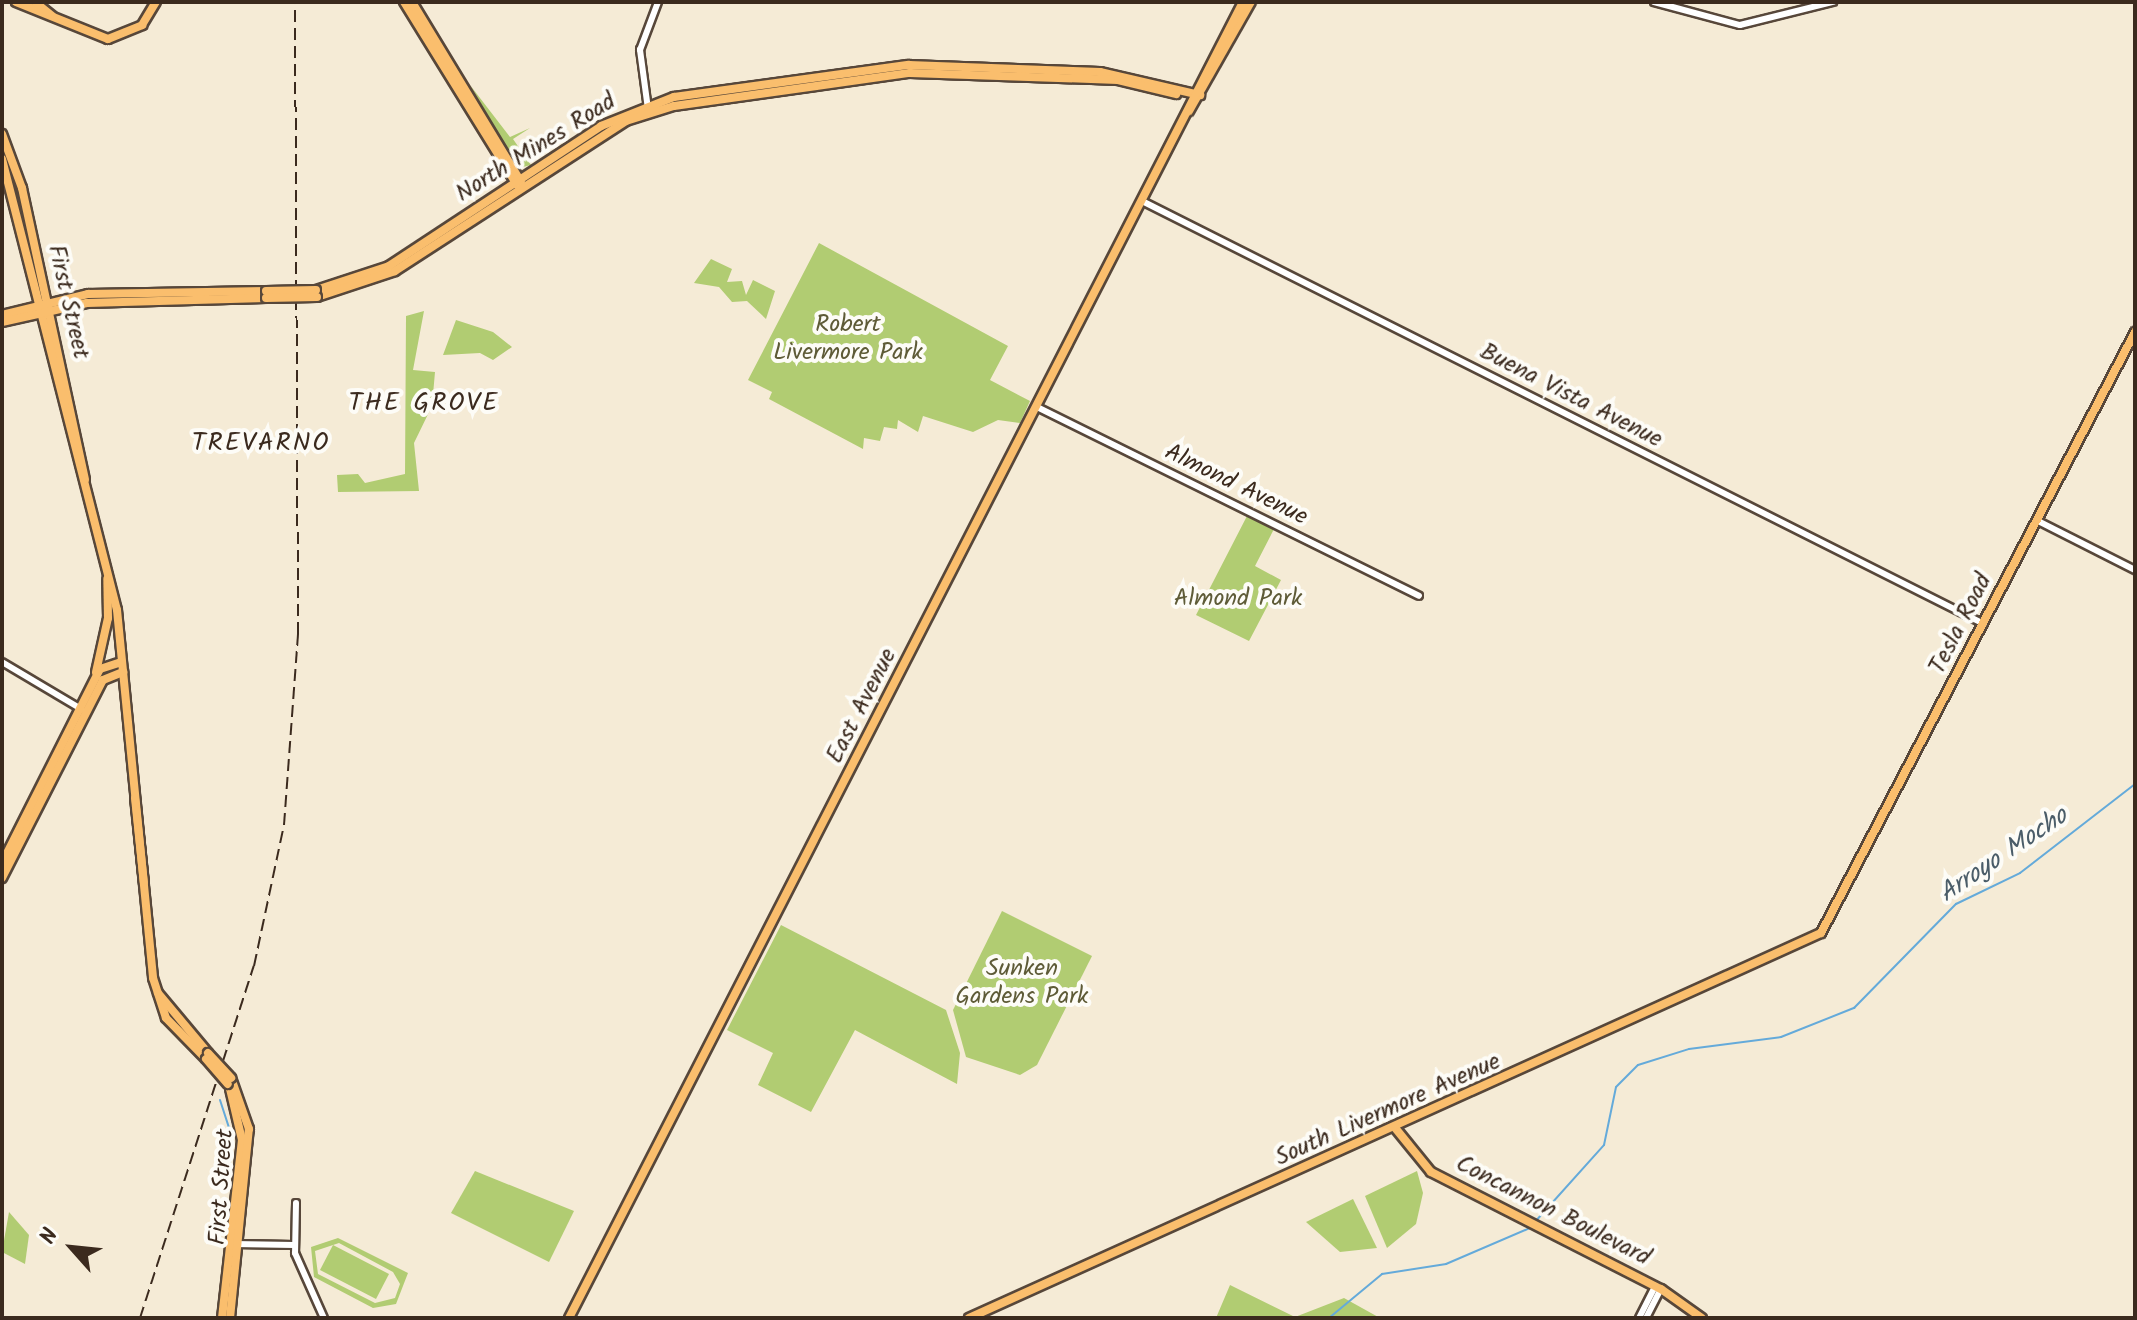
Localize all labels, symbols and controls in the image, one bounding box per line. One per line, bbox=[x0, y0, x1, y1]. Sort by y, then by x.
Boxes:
street label: North Mines Road bbox=[451, 87, 621, 209]
street label: First Street bbox=[41, 242, 95, 362]
park label: Robert Livermore Park bbox=[773, 311, 923, 367]
street label: Buena Vista Avenue bbox=[1475, 338, 1667, 454]
district label: THE GROVE bbox=[348, 388, 500, 420]
district label: TREVARNO bbox=[192, 428, 330, 460]
street label: Almond Avenue bbox=[1160, 438, 1312, 532]
street label: Tesla Road bbox=[1923, 569, 1999, 679]
park label: Almond Park bbox=[1174, 585, 1302, 613]
street label: East Avenue bbox=[821, 644, 903, 768]
water label: Arroyo Mocho bbox=[1934, 801, 2074, 911]
park label: Sunken Gardens Park bbox=[956, 955, 1088, 1011]
street label: South Livermore Avenue bbox=[1271, 1047, 1505, 1173]
street label: First Street bbox=[204, 1128, 240, 1246]
street label: Concannon Boulevard bbox=[1451, 1149, 1655, 1273]
north arrow bbox=[32, 1208, 112, 1288]
text: N bbox=[31, 1223, 69, 1251]

